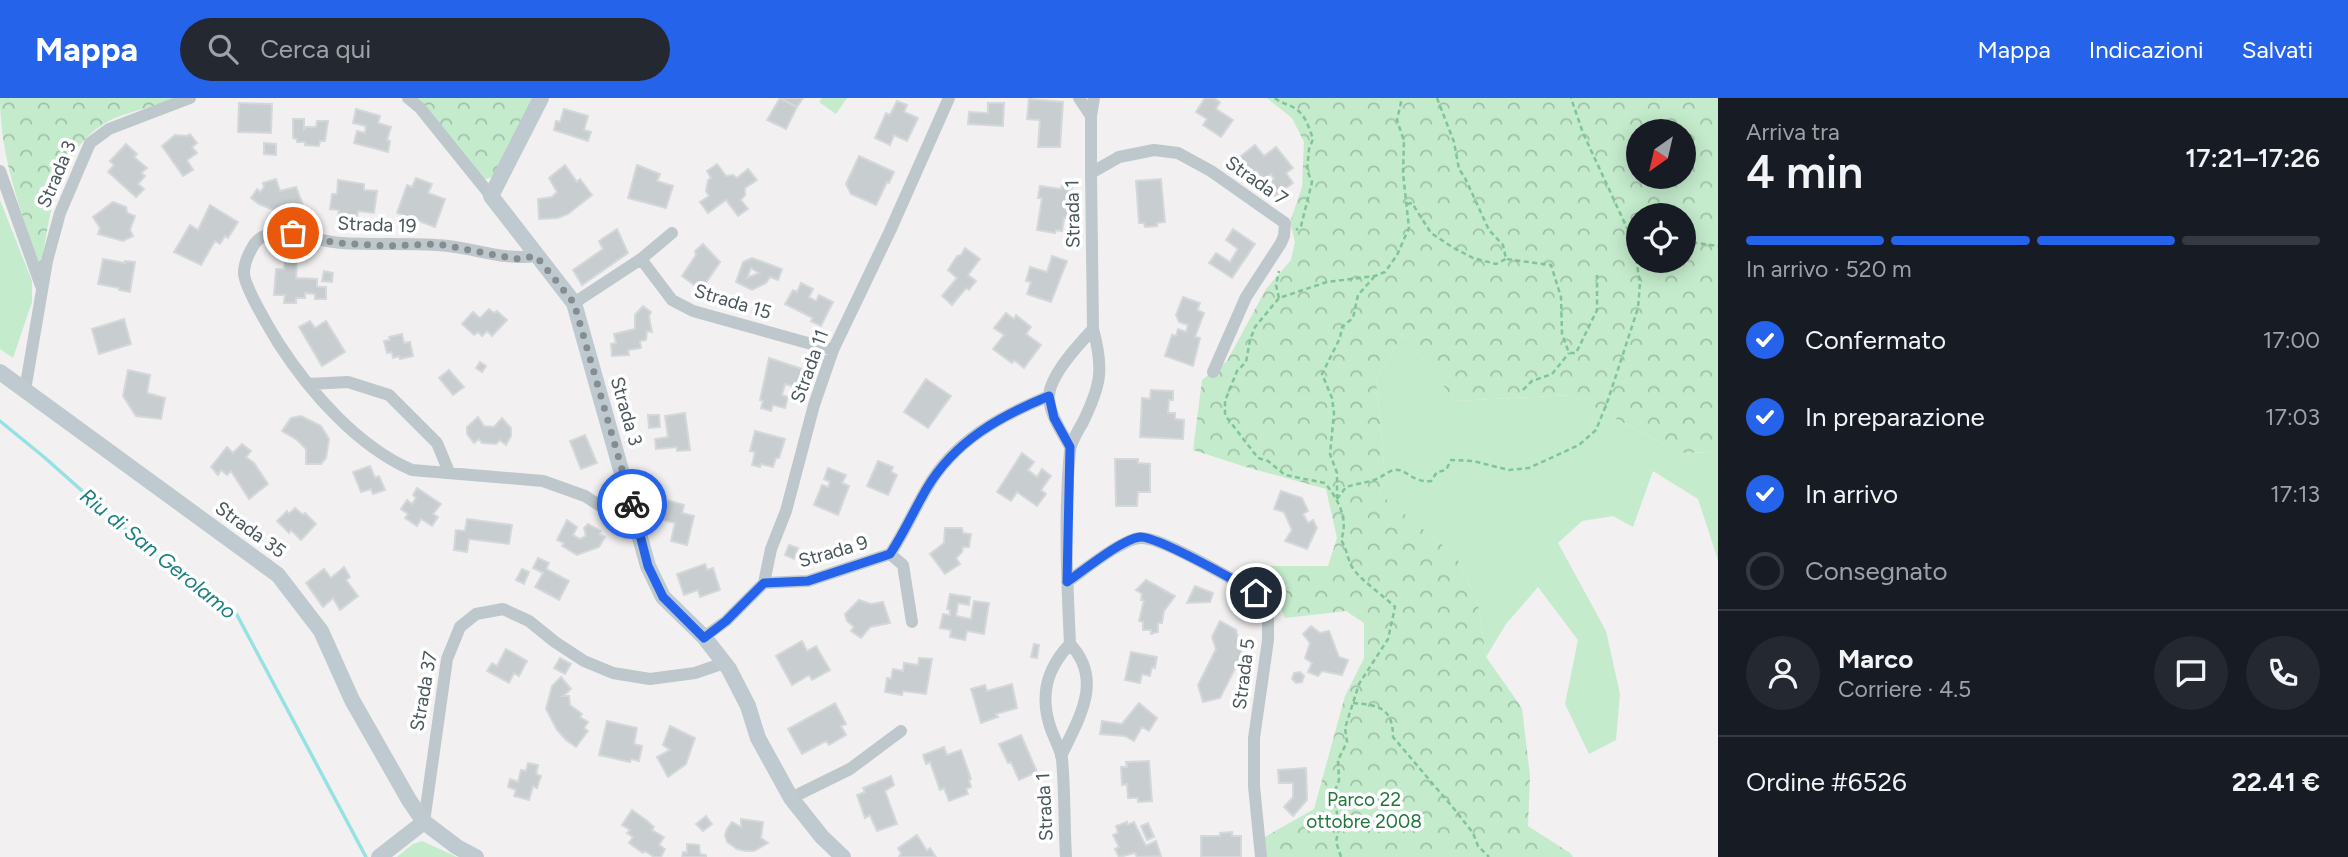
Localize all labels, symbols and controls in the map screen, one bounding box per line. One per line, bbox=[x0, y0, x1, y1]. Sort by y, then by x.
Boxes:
search box bbox=[180, 18, 670, 81]
text: Mappa bbox=[35, 30, 138, 69]
icon: search bbox=[204, 30, 242, 68]
text: Cerca qui bbox=[260, 33, 371, 65]
text: Mappa bbox=[1978, 35, 2051, 64]
text: Indicazioni bbox=[2089, 35, 2204, 64]
text: Salvati bbox=[2242, 35, 2313, 64]
text: Arriva tra bbox=[1746, 118, 1840, 146]
north arrow bbox=[1626, 119, 1696, 189]
map controls bbox=[1626, 119, 1696, 273]
street label: Strada 3 bbox=[32, 137, 81, 211]
text: 17:21–17:26 bbox=[2185, 142, 2320, 174]
text: 4 min bbox=[1746, 144, 1863, 200]
street label: Strada 7 bbox=[1221, 151, 1292, 210]
street label: Strada 1 bbox=[1060, 180, 1085, 248]
pin bbox=[263, 203, 323, 263]
button: locate bbox=[1626, 203, 1696, 273]
street label: Strada 19 bbox=[337, 212, 417, 237]
icon: bag bbox=[274, 214, 312, 252]
text: In arrivo · 520 m bbox=[1746, 255, 1912, 283]
street label: Strada 15 bbox=[692, 279, 774, 324]
icon: check bbox=[1746, 321, 1784, 359]
text: Confermato bbox=[1805, 324, 1946, 356]
street label: Strada 11 bbox=[786, 326, 833, 406]
text: 17:00 bbox=[2263, 326, 2320, 354]
street label: Strada 3 bbox=[606, 374, 647, 448]
icon: check bbox=[1746, 398, 1784, 436]
text: In preparazione bbox=[1805, 401, 1985, 433]
text: 17:03 bbox=[2265, 403, 2320, 431]
courier bbox=[597, 469, 667, 539]
icon: check bbox=[1746, 475, 1784, 513]
text: In arrivo bbox=[1805, 478, 1898, 510]
text: 17:13 bbox=[2270, 480, 2320, 508]
water label: Riu di San Gerolamo bbox=[75, 483, 241, 624]
icon: bike bbox=[613, 485, 651, 523]
street label: Strada 35 bbox=[211, 496, 291, 563]
street label: Strada 9 bbox=[796, 531, 871, 572]
text: Consegnato bbox=[1805, 555, 1948, 587]
pin bbox=[1226, 563, 1286, 623]
icon: home bbox=[1237, 574, 1275, 612]
button: person bbox=[1746, 636, 1820, 710]
button: chat bbox=[2154, 636, 2228, 710]
button: phone bbox=[2246, 636, 2320, 710]
street label: Strada 5 bbox=[1228, 637, 1259, 711]
text: Marco bbox=[1838, 643, 1913, 675]
street label: Strada 37 bbox=[405, 649, 442, 733]
text: Corriere · 4.5 bbox=[1838, 675, 1971, 703]
text: Ordine #6526 bbox=[1746, 766, 1907, 798]
text: 22.41 € bbox=[2232, 766, 2320, 798]
street label: Strada 1 bbox=[1031, 772, 1058, 842]
park label: Parco 22 ottobre 2008 bbox=[1306, 788, 1422, 833]

